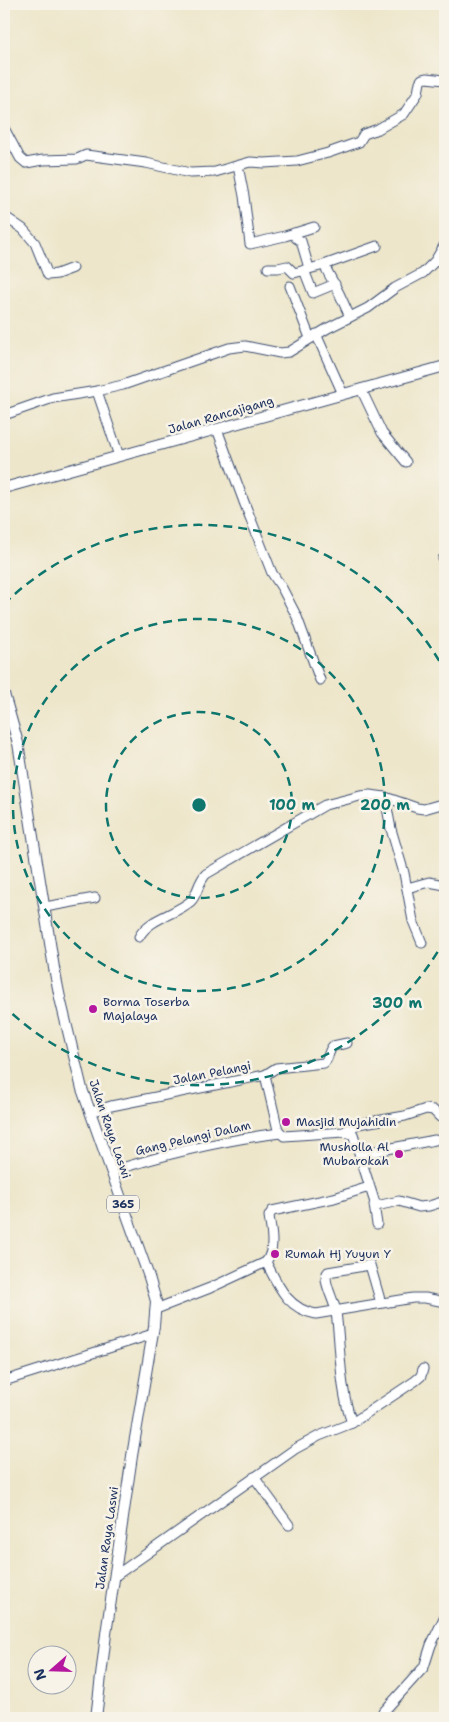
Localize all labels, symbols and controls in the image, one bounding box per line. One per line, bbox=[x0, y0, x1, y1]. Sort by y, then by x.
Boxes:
street label: Jalan Rancajigang bbox=[167, 392, 275, 438]
text: 100 m bbox=[269, 795, 315, 815]
text: 200 m bbox=[360, 795, 410, 815]
centre of rings bbox=[190, 796, 208, 814]
text: 300 m bbox=[372, 993, 422, 1013]
place label: Borma Toserba Majalaya bbox=[103, 994, 190, 1024]
marker: Borma Toserba Majalaya bbox=[87, 1003, 99, 1015]
street label: Jalan Pelangi bbox=[172, 1058, 252, 1088]
street label: Jalan Raya Laswi bbox=[86, 1077, 134, 1181]
place label: Masjid Mujahidin bbox=[296, 1114, 396, 1130]
marker: Masjid Mujahidin bbox=[280, 1116, 292, 1128]
street label: Gang Pelangi Dalam bbox=[134, 1117, 252, 1159]
place label: Musholla Al Mubarokah bbox=[320, 1139, 389, 1169]
marker: Musholla Al Mubarokah bbox=[393, 1148, 405, 1160]
road number: 365 bbox=[107, 1196, 139, 1212]
place label: Rumah Hj Yuyun Y bbox=[285, 1246, 392, 1262]
marker: Rumah Hj Yuyun Y bbox=[269, 1248, 281, 1260]
street label: Jalan Raya Laswi bbox=[92, 1485, 122, 1591]
north arrow bbox=[28, 1644, 78, 1694]
text: N bbox=[29, 1666, 50, 1683]

